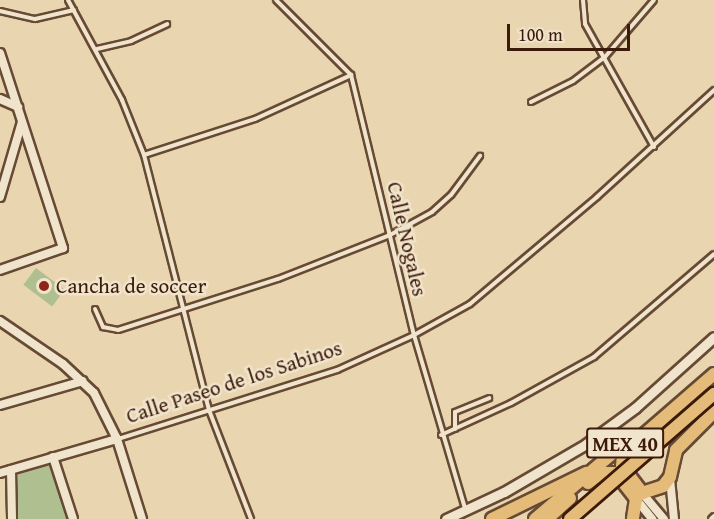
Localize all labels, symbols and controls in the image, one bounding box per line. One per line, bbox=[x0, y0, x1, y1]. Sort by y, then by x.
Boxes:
scale bar bbox=[510, 12, 633, 50]
text: 100 m bbox=[518, 21, 563, 48]
street label: Calle Nogales bbox=[382, 179, 432, 299]
place label: Cancha de soccer bbox=[56, 273, 206, 299]
marker: Cancha de soccer bbox=[37, 279, 51, 293]
street label: Calle Paseo de los Sabinos bbox=[123, 335, 345, 429]
road number: MEX 40 bbox=[586, 426, 664, 460]

